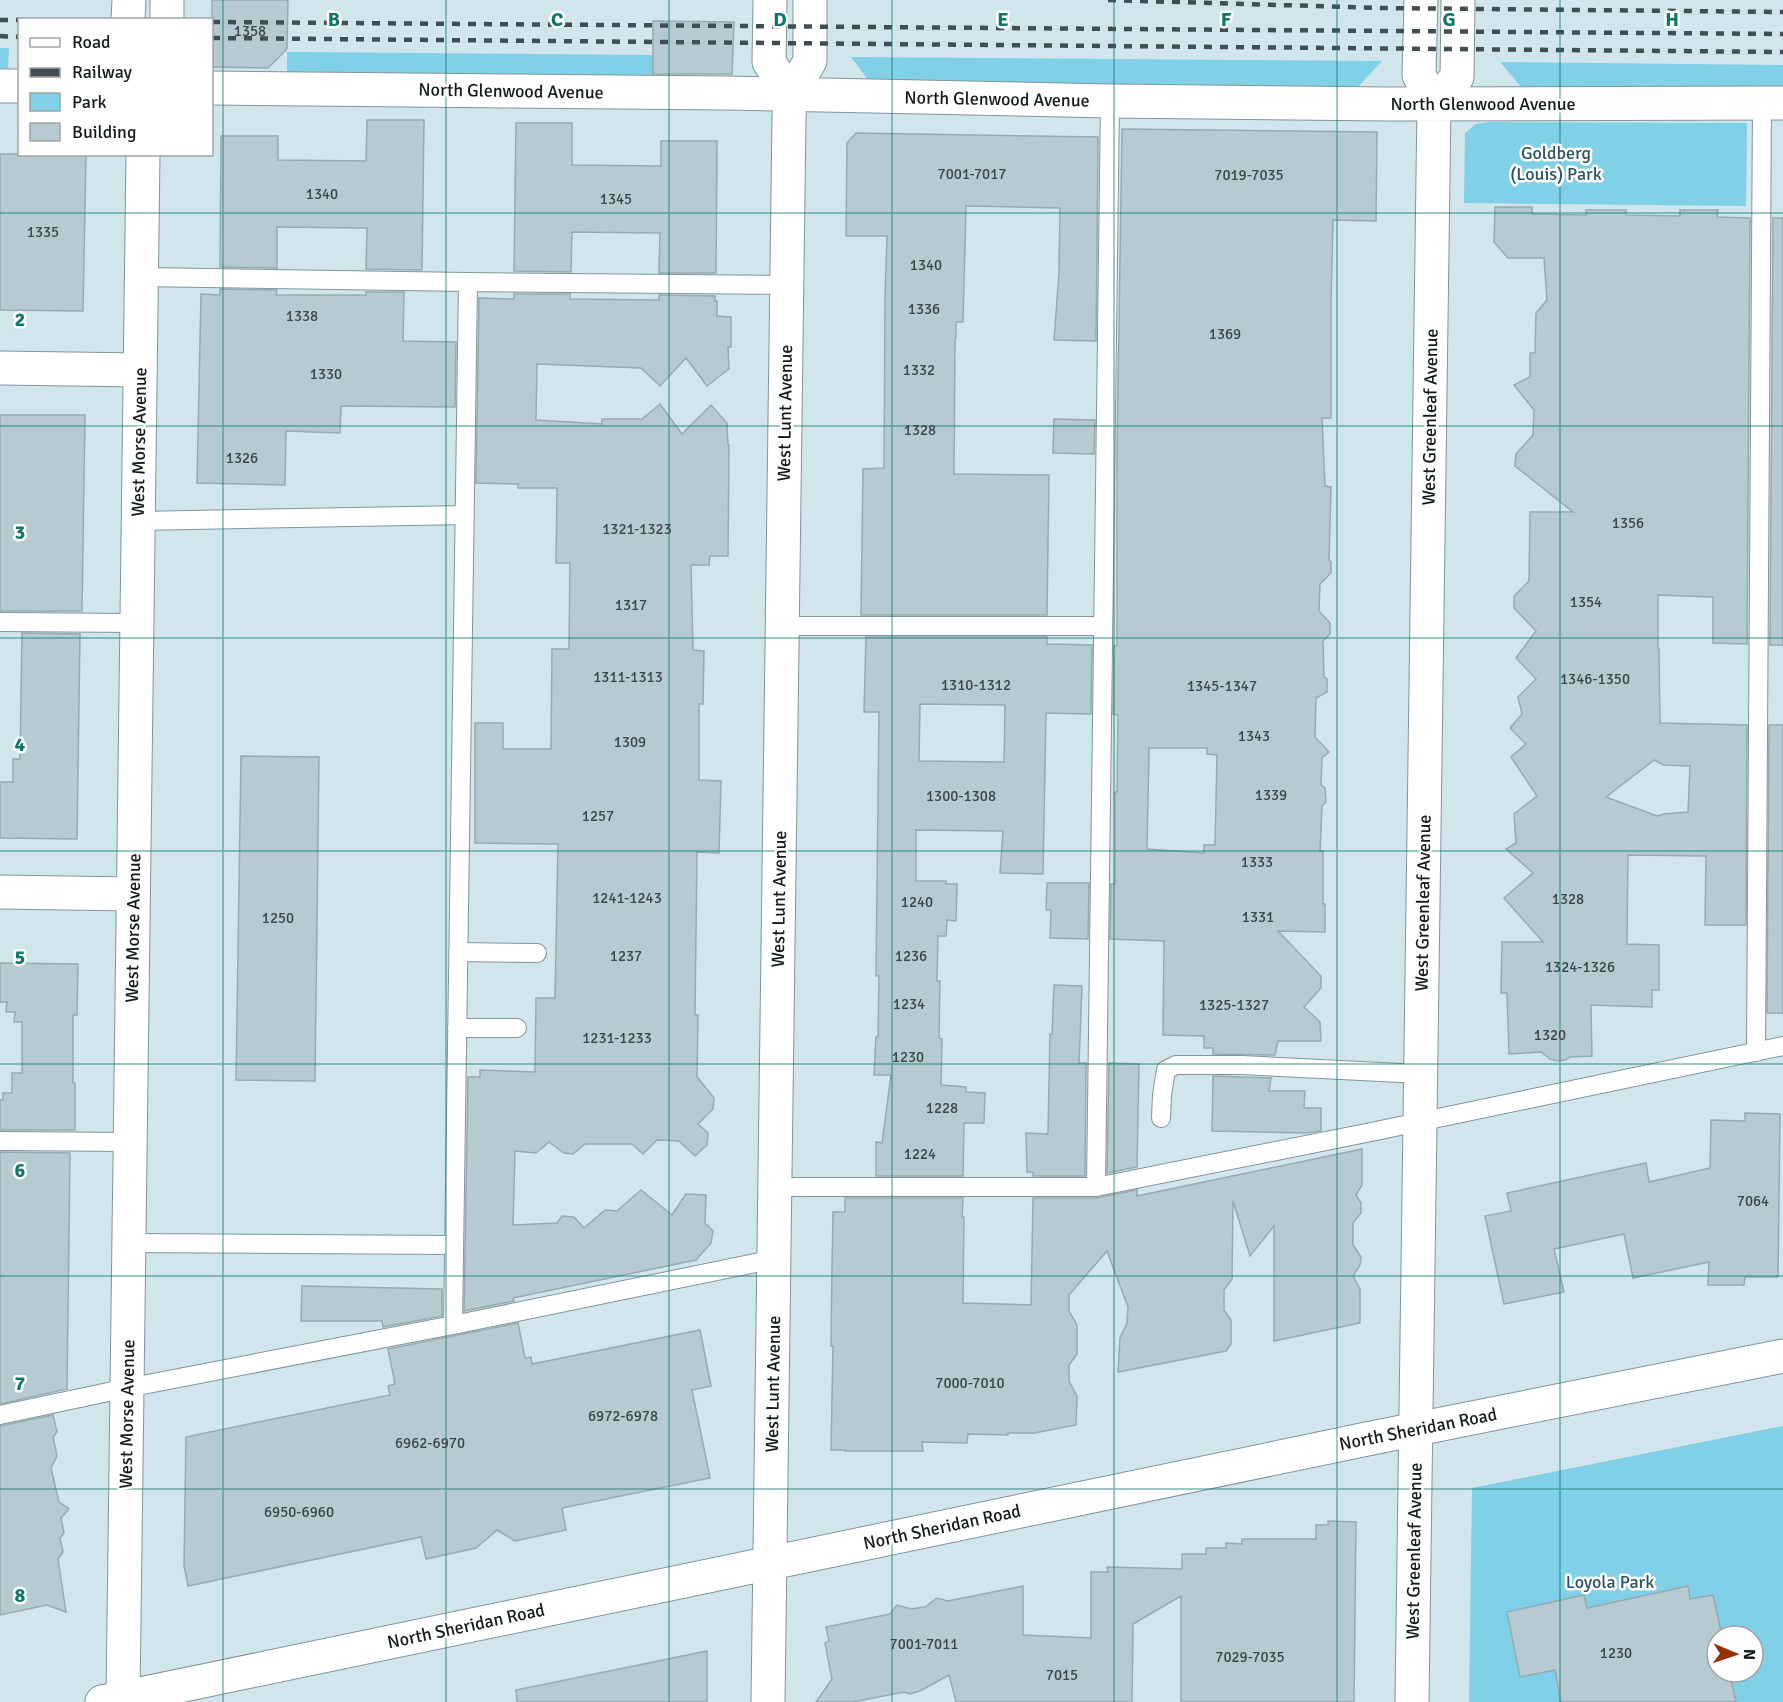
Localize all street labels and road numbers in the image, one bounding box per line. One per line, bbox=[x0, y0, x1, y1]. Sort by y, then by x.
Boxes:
street label: North Glenwood Avenue bbox=[418, 78, 604, 104]
street label: North Glenwood Avenue bbox=[904, 86, 1090, 112]
street label: North Glenwood Avenue bbox=[1390, 93, 1576, 115]
street label: West Greenleaf Avenue bbox=[1417, 328, 1443, 506]
street label: West Lunt Avenue bbox=[773, 344, 797, 482]
street label: West Morse Avenue bbox=[127, 367, 151, 517]
street label: West Greenleaf Avenue bbox=[1410, 814, 1436, 992]
street label: West Lunt Avenue bbox=[767, 830, 791, 968]
street label: West Morse Avenue bbox=[121, 853, 145, 1003]
street label: West Lunt Avenue bbox=[761, 1315, 785, 1453]
street label: West Morse Avenue bbox=[115, 1339, 139, 1489]
street label: North Sheridan Road bbox=[1337, 1403, 1499, 1455]
street label: West Greenleaf Avenue bbox=[1401, 1462, 1427, 1640]
street label: North Sheridan Road bbox=[861, 1500, 1023, 1554]
street label: North Sheridan Road bbox=[385, 1599, 547, 1653]

